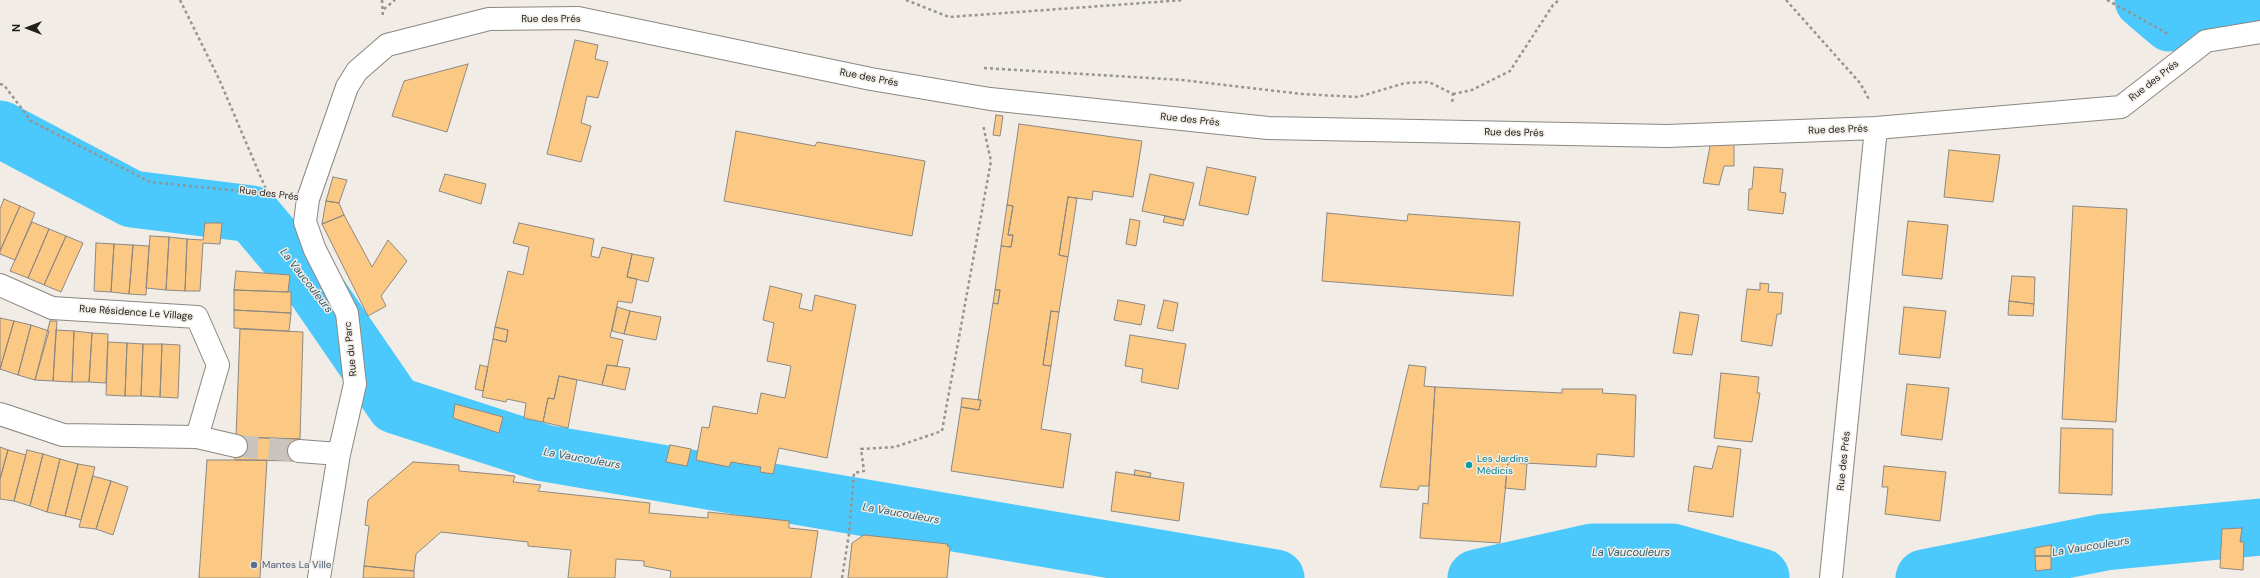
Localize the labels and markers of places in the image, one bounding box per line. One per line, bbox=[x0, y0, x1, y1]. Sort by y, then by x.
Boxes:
place label: Les Jardins Médicis bbox=[1477, 453, 1529, 476]
marker: Les Jardins Médicis bbox=[1464, 460, 1474, 470]
place label: Mantes La Ville bbox=[262, 559, 331, 571]
marker: Mantes La Ville bbox=[249, 560, 259, 570]

